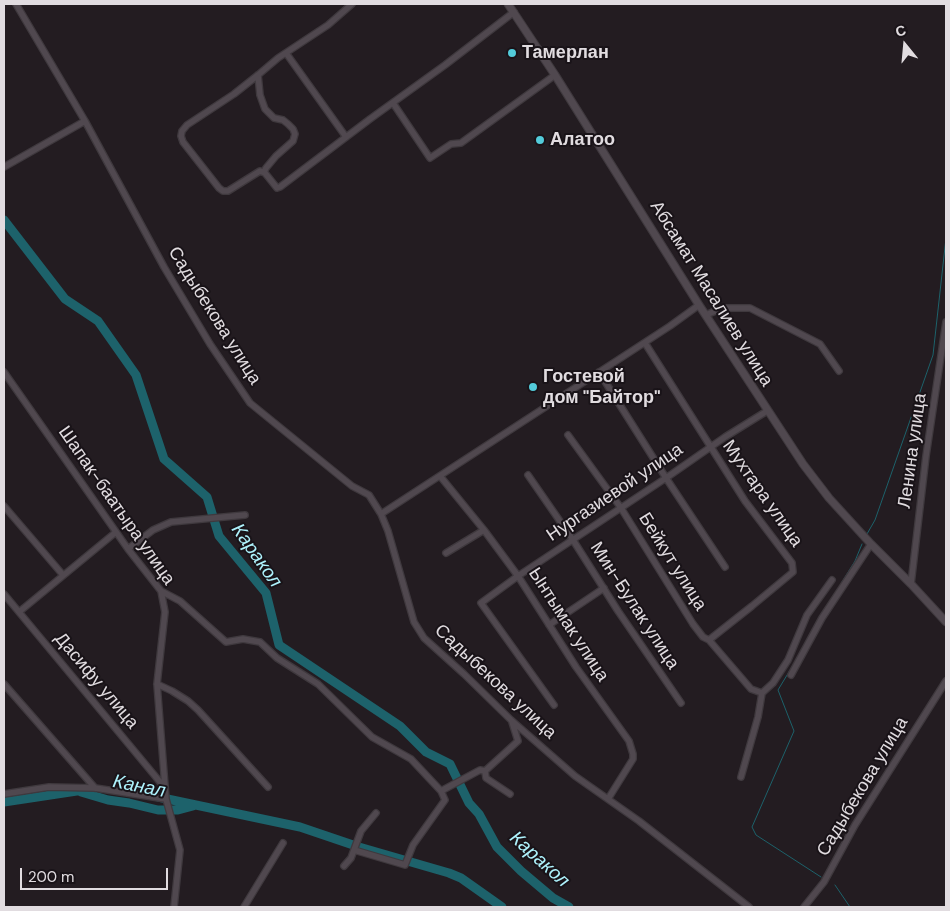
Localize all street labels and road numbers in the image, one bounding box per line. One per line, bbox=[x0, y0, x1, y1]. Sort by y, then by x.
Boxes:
street label: Абсамат Масалиев улица bbox=[645, 197, 777, 391]
street label: Садыбекова улица bbox=[163, 243, 265, 389]
street label: Ленина улица bbox=[894, 392, 932, 510]
street label: Шапак-баатыра улица bbox=[53, 422, 179, 590]
street label: Мухтара улица bbox=[717, 436, 807, 552]
street label: Нургазиевой улица bbox=[543, 439, 687, 547]
street label: Бейкут улица bbox=[633, 509, 711, 615]
street label: Мин-Булак улица bbox=[585, 538, 683, 674]
street label: Ынтымак улица bbox=[523, 564, 613, 686]
street label: Садыбекова улица bbox=[430, 620, 560, 744]
street label: Дасифу улица bbox=[49, 628, 143, 734]
street label: Садыбекова улица bbox=[813, 714, 913, 860]

